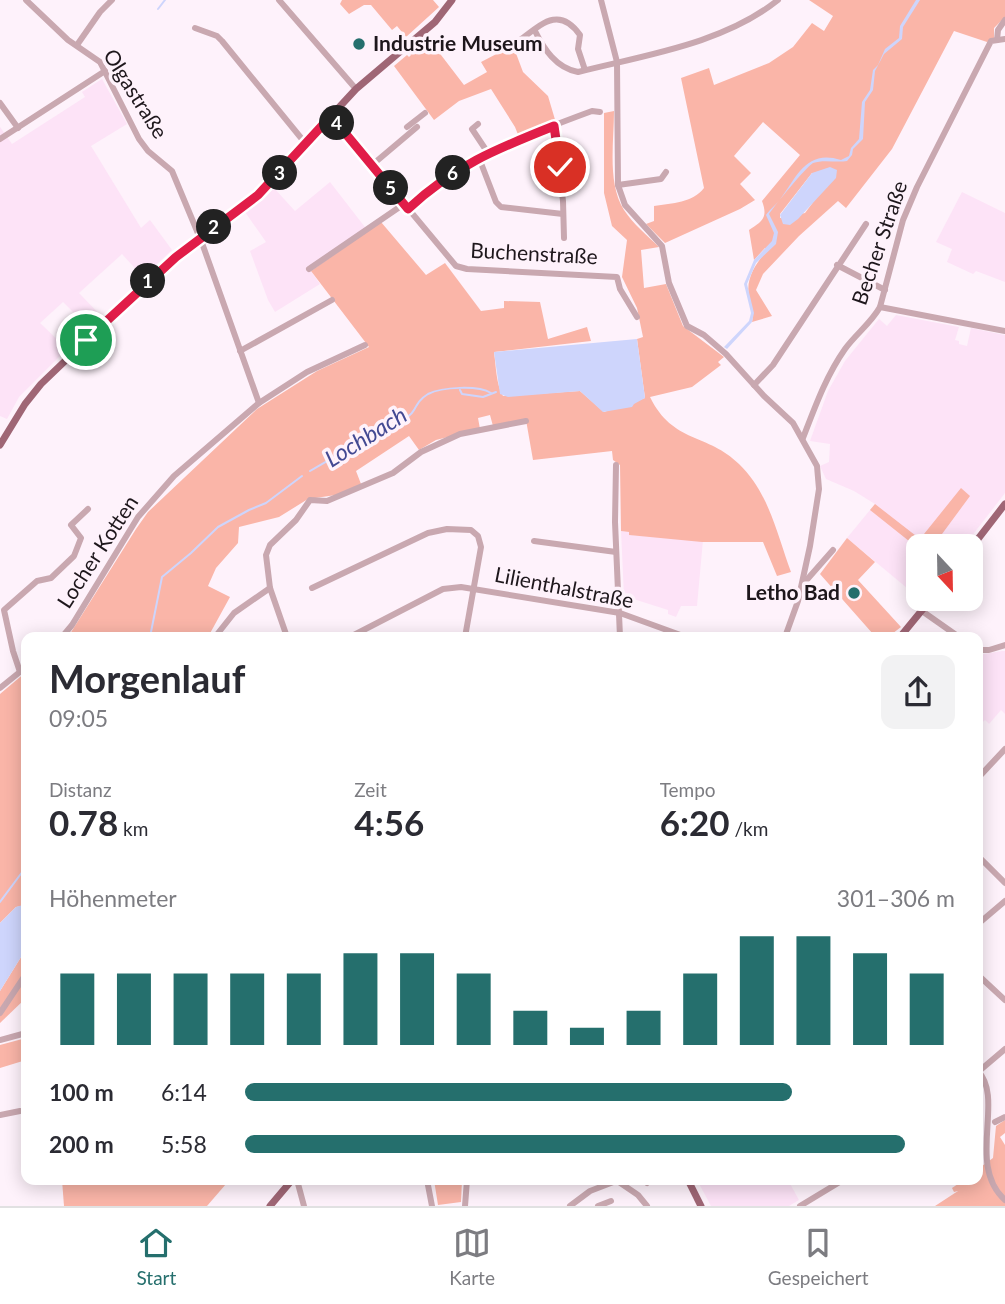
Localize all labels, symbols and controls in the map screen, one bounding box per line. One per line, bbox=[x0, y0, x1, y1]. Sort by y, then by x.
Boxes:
place label: Industrie Museum bbox=[373, 30, 543, 55]
marker: Industrie Museum bbox=[351, 36, 367, 52]
street label: Olgastraße bbox=[99, 44, 174, 143]
pin: 4 bbox=[320, 106, 354, 140]
text: 4 bbox=[331, 111, 342, 134]
pin bbox=[530, 137, 590, 197]
icon: check bbox=[541, 148, 579, 186]
pin: 3 bbox=[262, 156, 298, 190]
pin: 6 bbox=[435, 156, 470, 190]
text: 3 bbox=[274, 161, 285, 184]
text: 6 bbox=[447, 161, 458, 184]
pin: 5 bbox=[374, 170, 408, 206]
text: 5 bbox=[385, 176, 396, 199]
street label: Becher Straße bbox=[846, 177, 911, 308]
pin: 2 bbox=[196, 210, 232, 244]
text: 2 bbox=[208, 215, 219, 238]
street label: Buchenstraße bbox=[470, 237, 598, 268]
pin: 1 bbox=[130, 264, 166, 298]
text: 1 bbox=[142, 269, 153, 292]
pin bbox=[56, 310, 116, 370]
icon: arrive bbox=[67, 321, 105, 359]
water label: Lochbach bbox=[319, 400, 412, 472]
street label: Locher Kotten bbox=[51, 490, 142, 612]
north arrow bbox=[906, 534, 984, 611]
map controls bbox=[906, 534, 983, 611]
street label: Lilienthalstraße bbox=[493, 561, 636, 612]
place label: Letho Bad bbox=[745, 579, 840, 604]
marker: Letho Bad bbox=[846, 585, 862, 601]
text: Morgenlauf bbox=[49, 655, 245, 701]
button: share bbox=[881, 655, 955, 729]
text: 09:05 bbox=[49, 704, 108, 732]
text: Distanz bbox=[49, 778, 112, 801]
text: Zeit bbox=[354, 778, 387, 801]
text: Tempo bbox=[660, 778, 716, 801]
text: 0.78 bbox=[49, 801, 118, 843]
text: 4:56 bbox=[354, 801, 424, 843]
text: 6:20 bbox=[660, 801, 730, 843]
text: km bbox=[118, 817, 148, 840]
text: /km bbox=[730, 817, 768, 840]
text: Höhenmeter bbox=[49, 884, 177, 912]
text: 301–306 m bbox=[837, 884, 955, 912]
text: 100 m bbox=[49, 1078, 114, 1106]
text: 6:14 bbox=[161, 1078, 207, 1106]
text: 200 m bbox=[49, 1130, 114, 1158]
text: 5:58 bbox=[161, 1130, 207, 1158]
tab: Start bbox=[136, 1224, 176, 1289]
tab: Karte bbox=[449, 1224, 495, 1289]
tab: Gespeichert bbox=[768, 1224, 869, 1289]

